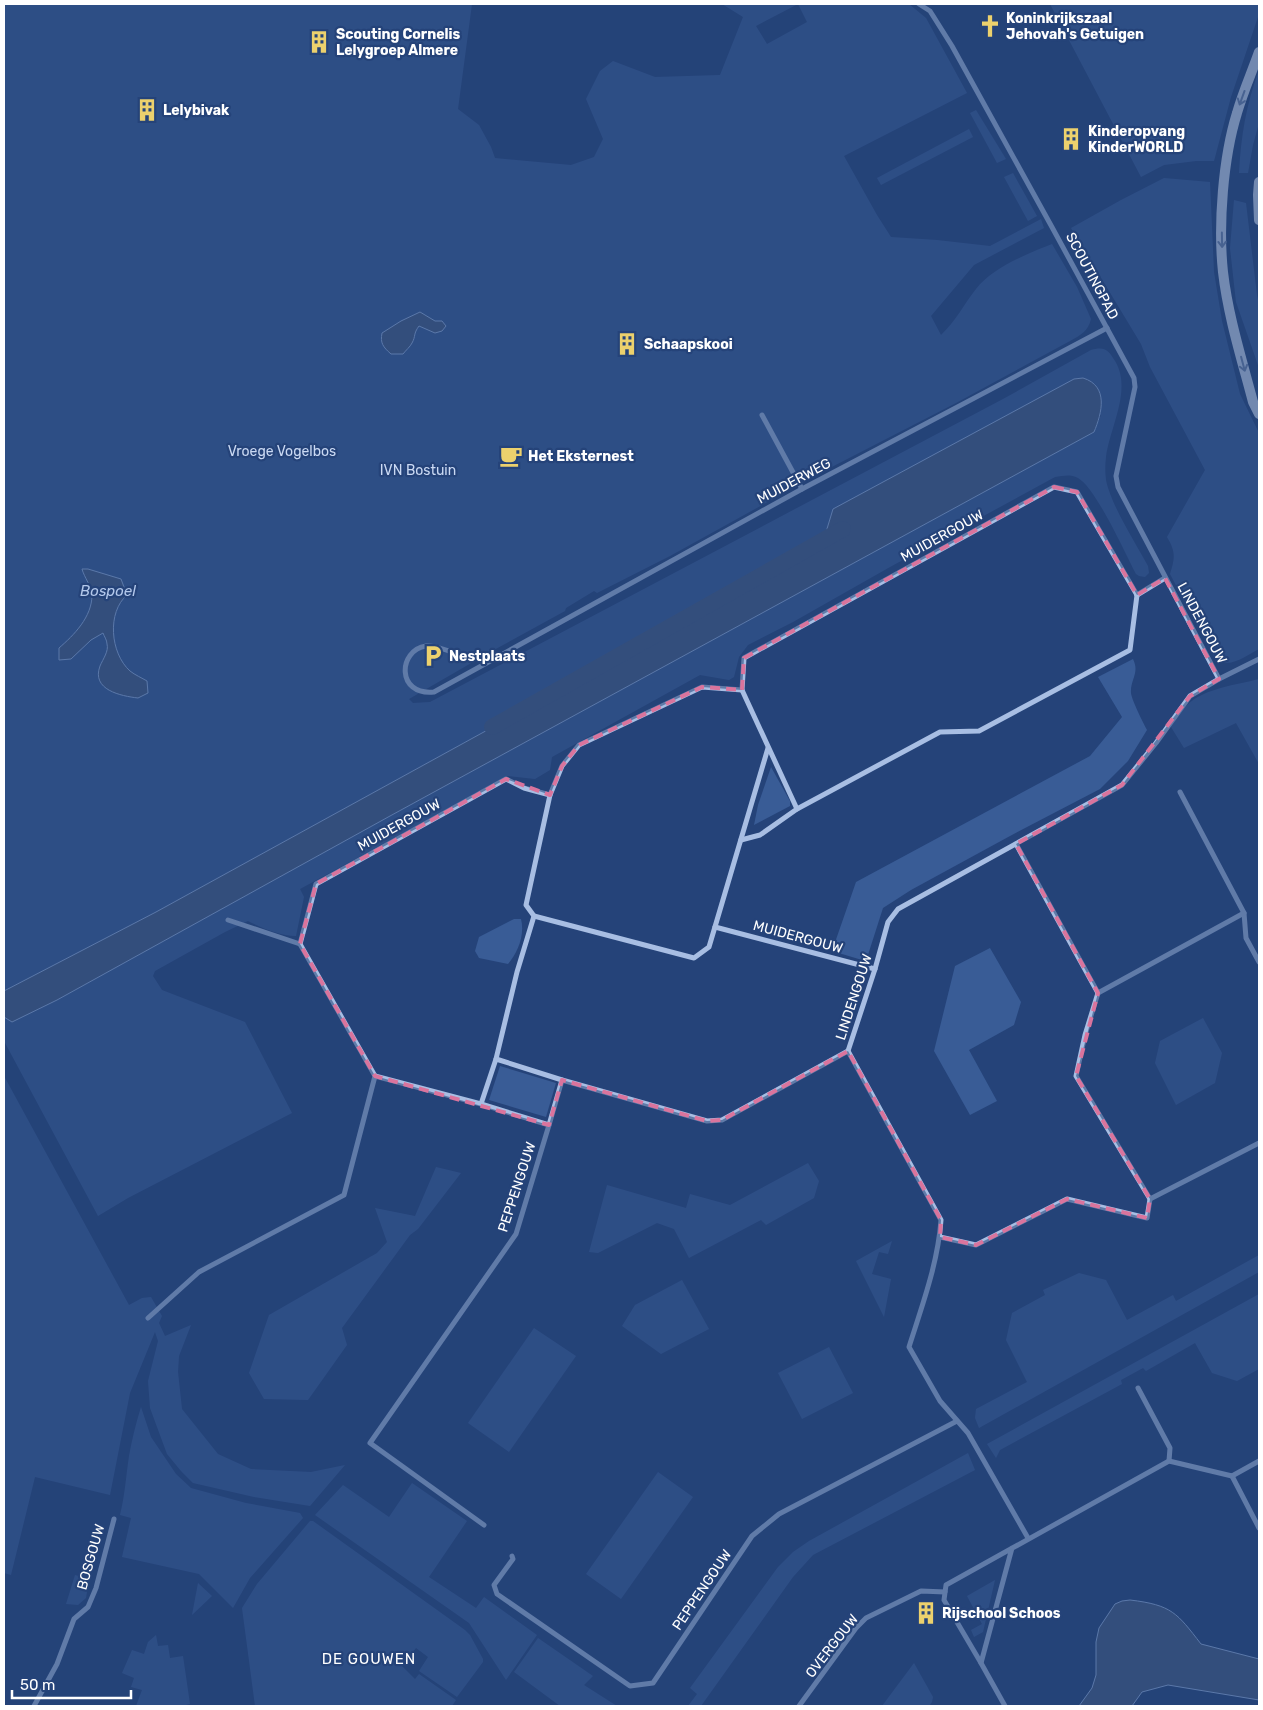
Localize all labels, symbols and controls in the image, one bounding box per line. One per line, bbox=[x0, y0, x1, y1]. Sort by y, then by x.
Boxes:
place label: Koninkrijkszaal Jehovah's Getuigen bbox=[1006, 10, 1144, 43]
church icon: Koninkrijkszaal Jehovah's Getuigen bbox=[977, 13, 1003, 39]
place label: Scouting Cornelis Lelygroep Almere bbox=[336, 26, 461, 59]
building icon: Scouting Cornelis Lelygroep Almere bbox=[306, 29, 332, 55]
one-way arrow bbox=[1237, 90, 1247, 105]
building icon: Lelybivak bbox=[134, 97, 160, 123]
place label: Lelybivak bbox=[163, 102, 230, 119]
place label: Kinderopvang KinderWORLD bbox=[1088, 123, 1185, 156]
building icon: Kinderopvang KinderWORLD bbox=[1058, 126, 1084, 152]
street label: SCOUTINGPAD bbox=[1062, 230, 1122, 322]
one-way arrow bbox=[1217, 231, 1227, 247]
building icon: Schaapskooi bbox=[614, 331, 640, 357]
place label: Schaapskooi bbox=[644, 336, 733, 353]
one-way arrow bbox=[1239, 355, 1248, 371]
park label: Vroege Vogelbos bbox=[228, 443, 336, 460]
cafe icon: Het Eksternest bbox=[498, 443, 524, 469]
place label: Het Eksternest bbox=[528, 448, 634, 465]
street label: MUIDERWEG bbox=[754, 454, 834, 508]
park label: IVN Bostuin bbox=[380, 462, 456, 479]
street label: MUIDERGOUW bbox=[898, 506, 986, 566]
street label: LINDENGOUW bbox=[1174, 580, 1230, 666]
water label: Bospoel bbox=[80, 582, 136, 600]
parking icon: Nestplaats bbox=[420, 643, 446, 669]
place label: Nestplaats bbox=[449, 648, 525, 665]
street label: MUIDERGOUW bbox=[355, 795, 443, 855]
street label: MUIDERGOUW bbox=[751, 917, 845, 957]
street label: LINDENGOUW bbox=[832, 952, 876, 1042]
street label: PEPPENGOUW bbox=[494, 1140, 540, 1234]
street label: BOSGOUW bbox=[74, 1522, 108, 1592]
street label: PEPPENGOUW bbox=[669, 1546, 735, 1634]
building icon: Rijschool Schoos bbox=[913, 1600, 939, 1626]
place label: Rijschool Schoos bbox=[942, 1605, 1061, 1622]
street label: OVERGOUW bbox=[802, 1611, 862, 1681]
district label: DE GOUWEN bbox=[322, 1650, 416, 1668]
scale bar bbox=[12, 1668, 131, 1700]
text: 50 m bbox=[20, 1676, 55, 1694]

